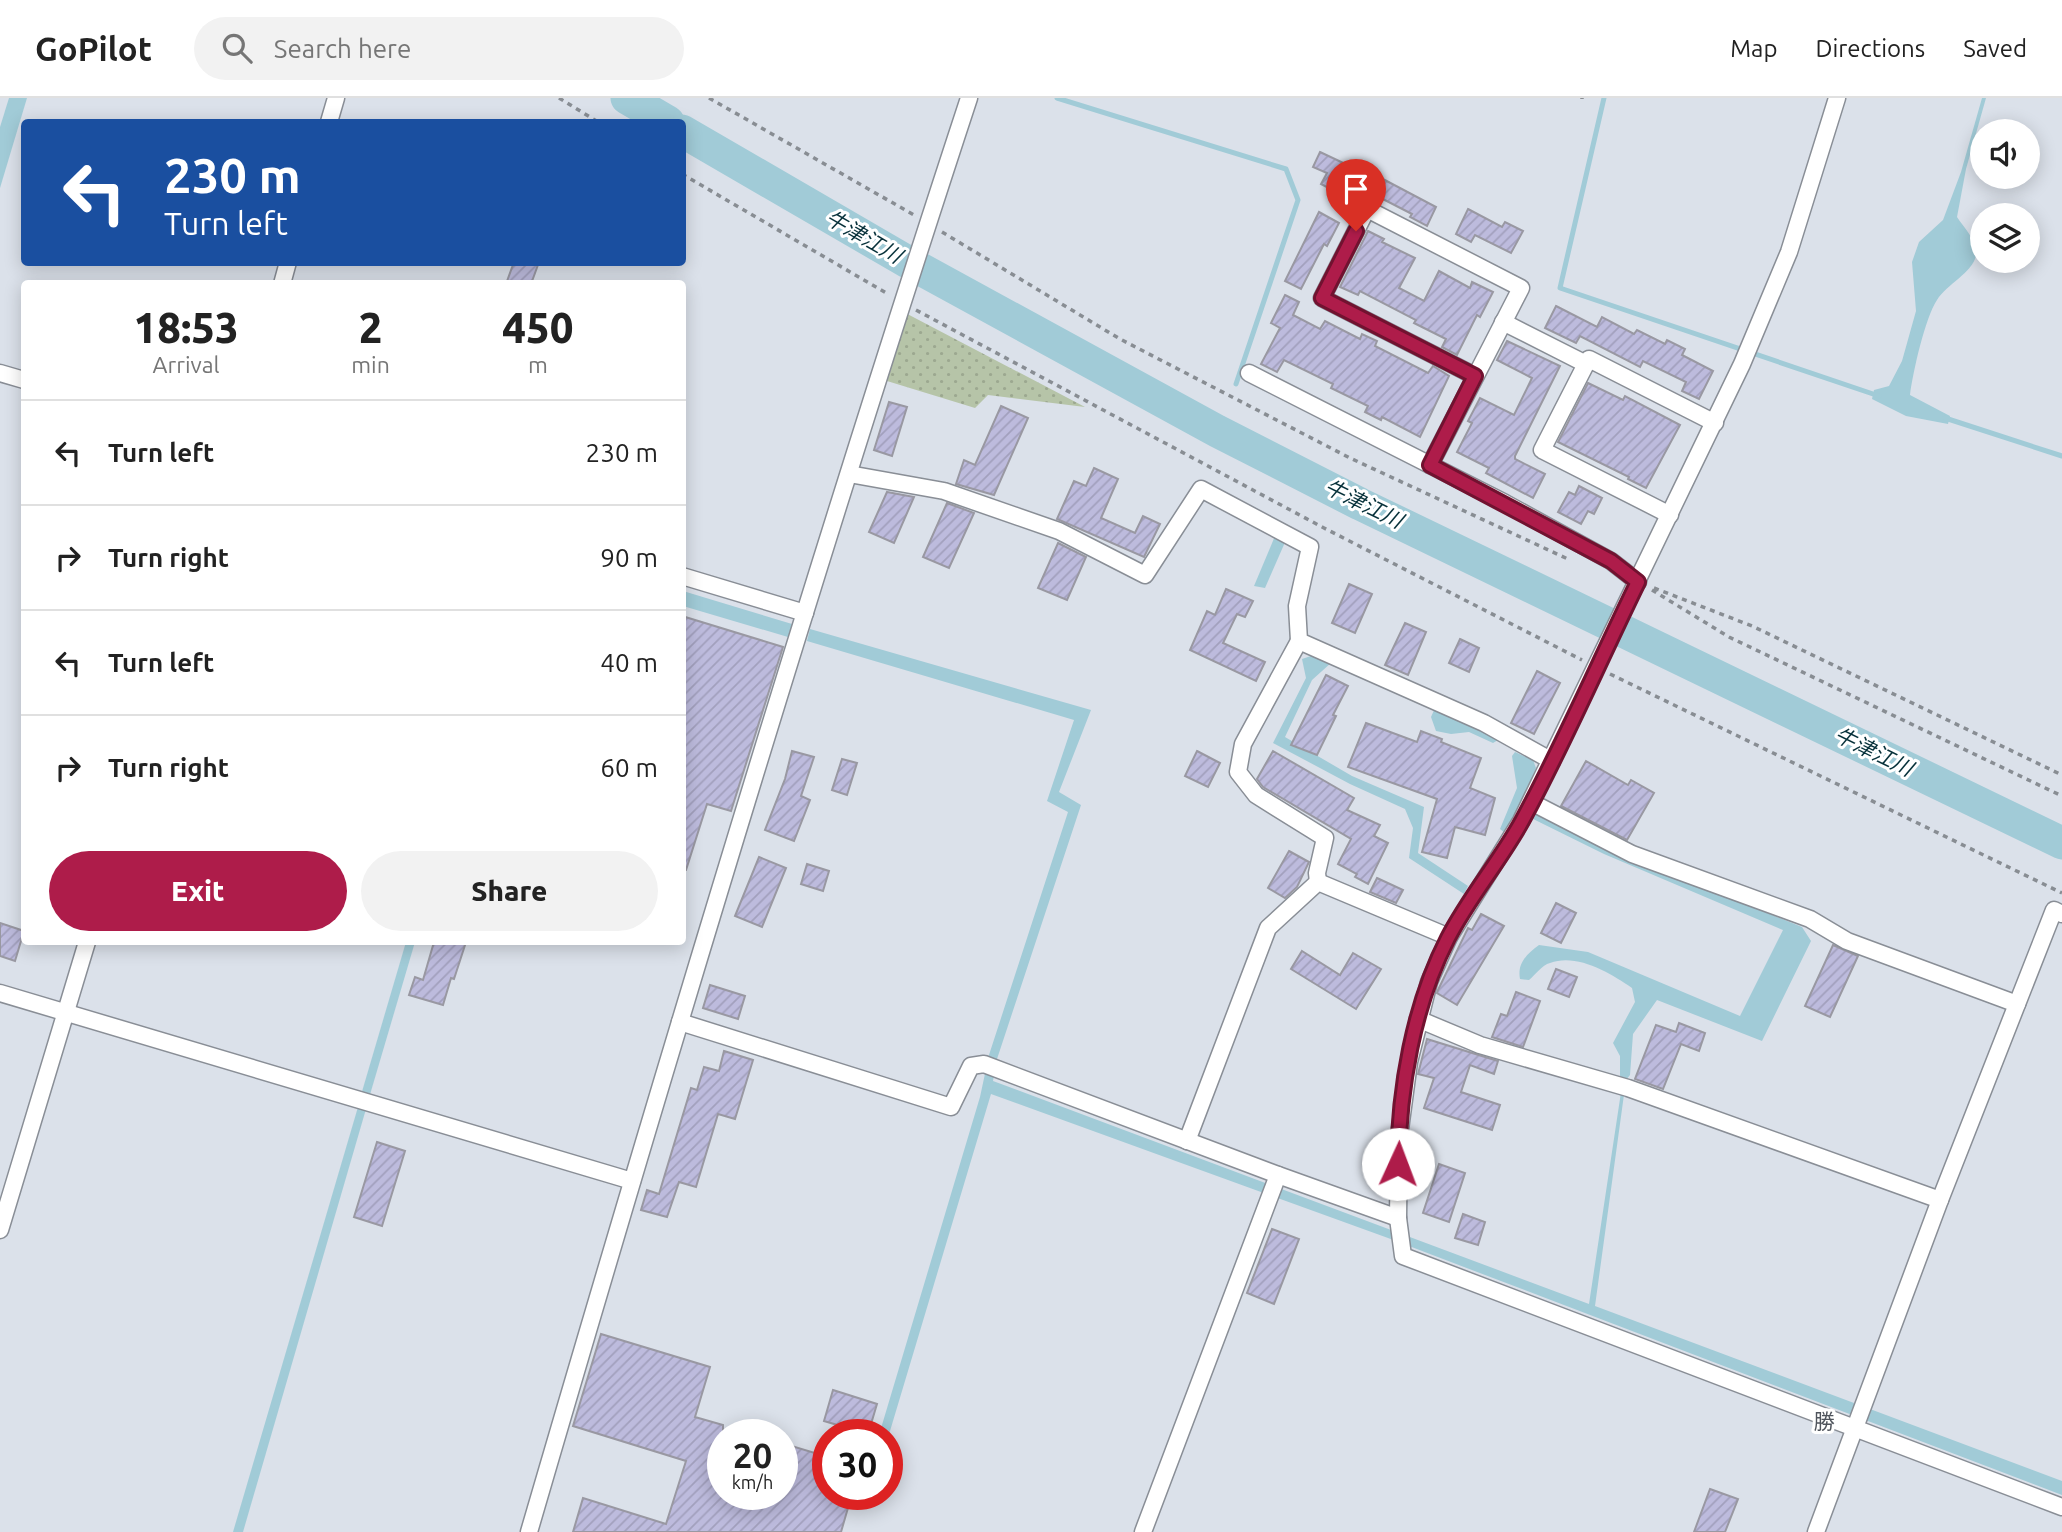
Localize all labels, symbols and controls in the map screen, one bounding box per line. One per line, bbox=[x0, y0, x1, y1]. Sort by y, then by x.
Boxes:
search box bbox=[194, 17, 684, 80]
icon: search bbox=[218, 29, 256, 67]
text: GoPilot bbox=[35, 30, 152, 67]
text: Search here bbox=[274, 34, 411, 63]
text: Map bbox=[1730, 35, 1777, 62]
text: Directions bbox=[1815, 35, 1925, 62]
text: Saved bbox=[1963, 35, 2027, 62]
map controls bbox=[1970, 119, 2040, 273]
button: sound bbox=[1970, 119, 2040, 189]
icon: left bbox=[49, 147, 140, 238]
text: 230 m bbox=[164, 147, 301, 202]
pin bbox=[1326, 159, 1386, 231]
icon: arrive bbox=[1337, 170, 1375, 208]
button: layers bbox=[1970, 203, 2040, 273]
text: Turn left bbox=[164, 205, 288, 241]
water label: 牛津江川 bbox=[822, 205, 908, 268]
text: 18:53 bbox=[134, 304, 239, 351]
text: 2 bbox=[359, 304, 382, 351]
text: 450 bbox=[502, 304, 573, 351]
text: Arrival bbox=[153, 352, 220, 377]
text: min bbox=[351, 352, 390, 377]
text: m bbox=[528, 352, 548, 377]
icon: left bbox=[49, 434, 87, 472]
text: Turn left bbox=[108, 438, 214, 467]
text: 230 m bbox=[586, 438, 658, 467]
water label: 牛津江川 bbox=[1321, 474, 1409, 533]
icon: right bbox=[49, 539, 87, 577]
text: Turn right bbox=[108, 543, 229, 572]
text: 90 m bbox=[600, 543, 658, 572]
icon: left bbox=[49, 644, 87, 682]
text: Turn left bbox=[108, 648, 214, 677]
text: 40 m bbox=[600, 648, 658, 677]
water label: 牛津江川 bbox=[1831, 722, 1919, 781]
icon: right bbox=[49, 749, 87, 787]
text: Turn right bbox=[108, 753, 229, 782]
text: 60 m bbox=[600, 753, 658, 782]
button: Exit bbox=[49, 851, 347, 931]
button: Share bbox=[361, 851, 658, 931]
position arrow bbox=[1361, 1127, 1435, 1201]
district label: 勝 bbox=[1814, 1409, 1835, 1433]
speed limit sign: 30 bbox=[812, 1419, 903, 1510]
text: 20 bbox=[733, 1435, 772, 1475]
text: km/h bbox=[732, 1472, 773, 1492]

